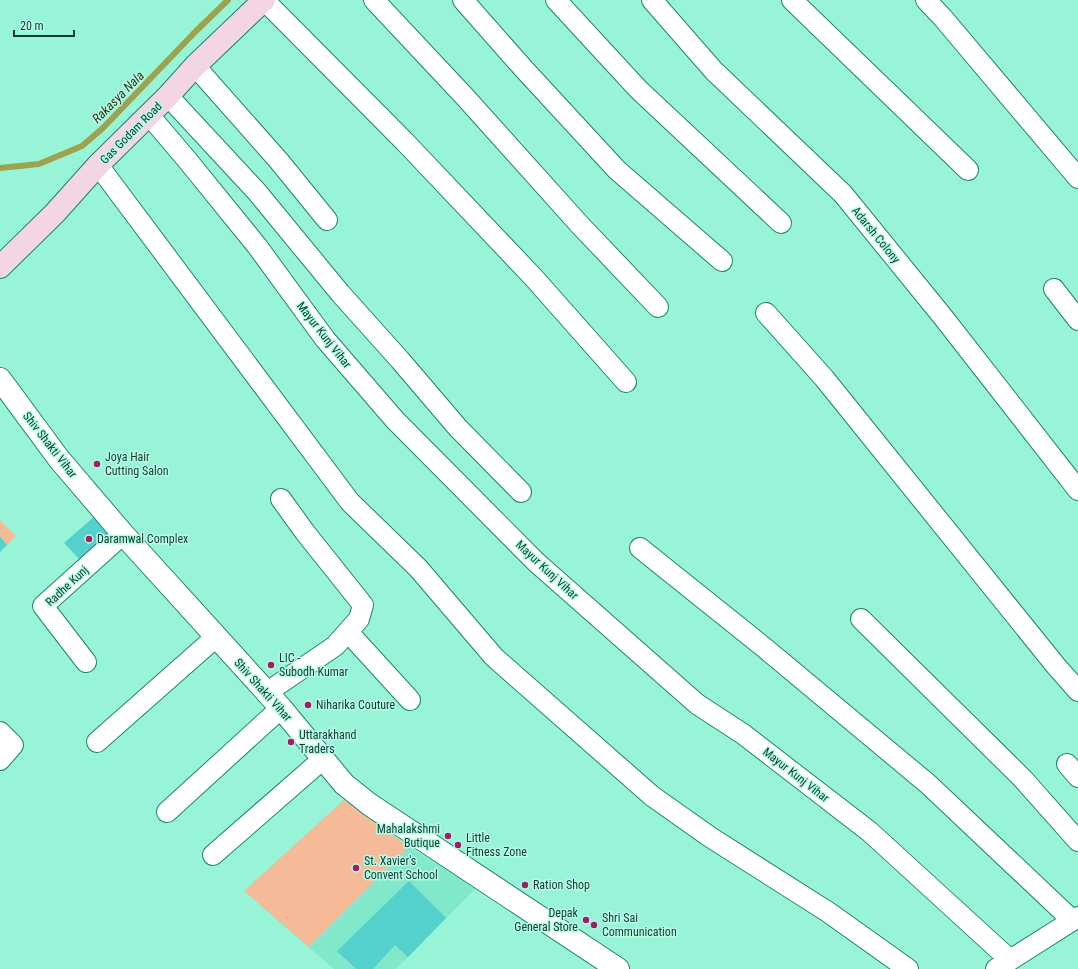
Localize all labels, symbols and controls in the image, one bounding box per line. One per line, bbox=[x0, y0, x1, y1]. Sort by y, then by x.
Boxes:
scale bar bbox=[14, 12, 74, 38]
text: 20 m bbox=[20, 19, 44, 33]
water label: Rakasya Nala bbox=[89, 68, 147, 126]
street label: Gas Godam Road bbox=[97, 99, 165, 167]
street label: Adarsh Colony bbox=[849, 204, 903, 266]
street label: Mayur Kunj Vihar bbox=[294, 299, 354, 371]
street label: Shiv Shakti Vihar bbox=[20, 409, 80, 481]
place label: Joya Hair Cutting Salon bbox=[105, 450, 169, 478]
marker: Joya Hair Cutting Salon bbox=[92, 459, 102, 469]
place label: Daramwal Complex bbox=[97, 532, 188, 546]
marker: Daramwal Complex bbox=[84, 534, 94, 544]
street label: Mayur Kunj Vihar bbox=[513, 538, 581, 603]
street label: Radhe Kunj bbox=[43, 563, 91, 609]
place label: LIC - Subodh Kumar bbox=[279, 651, 348, 679]
street label: Shiv Shakti Vihar bbox=[231, 656, 295, 725]
marker: LIC - Subodh Kumar bbox=[266, 660, 276, 670]
place label: Niharika Couture bbox=[316, 698, 396, 712]
marker: Niharika Couture bbox=[303, 700, 313, 710]
place label: Uttarakhand Traders bbox=[299, 728, 357, 756]
marker: Uttarakhand Traders bbox=[286, 737, 296, 747]
street label: Mayur Kunj Vihar bbox=[760, 745, 832, 805]
place label: Mahalakshmi Butique bbox=[377, 822, 440, 850]
marker: Mahalakshmi Butique bbox=[443, 831, 453, 841]
place label: Little Fitness Zone bbox=[466, 831, 527, 859]
marker: Little Fitness Zone bbox=[453, 840, 463, 850]
place label: St. Xavier's Convent School bbox=[364, 854, 438, 882]
marker: St. Xavier's Convent School bbox=[351, 863, 361, 873]
place label: Ration Shop bbox=[533, 878, 590, 892]
marker: Ration Shop bbox=[520, 880, 530, 890]
place label: Depak General Store bbox=[514, 906, 579, 934]
place label: Shri Sai Communication bbox=[602, 911, 677, 939]
marker: Depak General Store bbox=[581, 915, 591, 925]
marker: Shri Sai Communication bbox=[589, 920, 599, 930]

